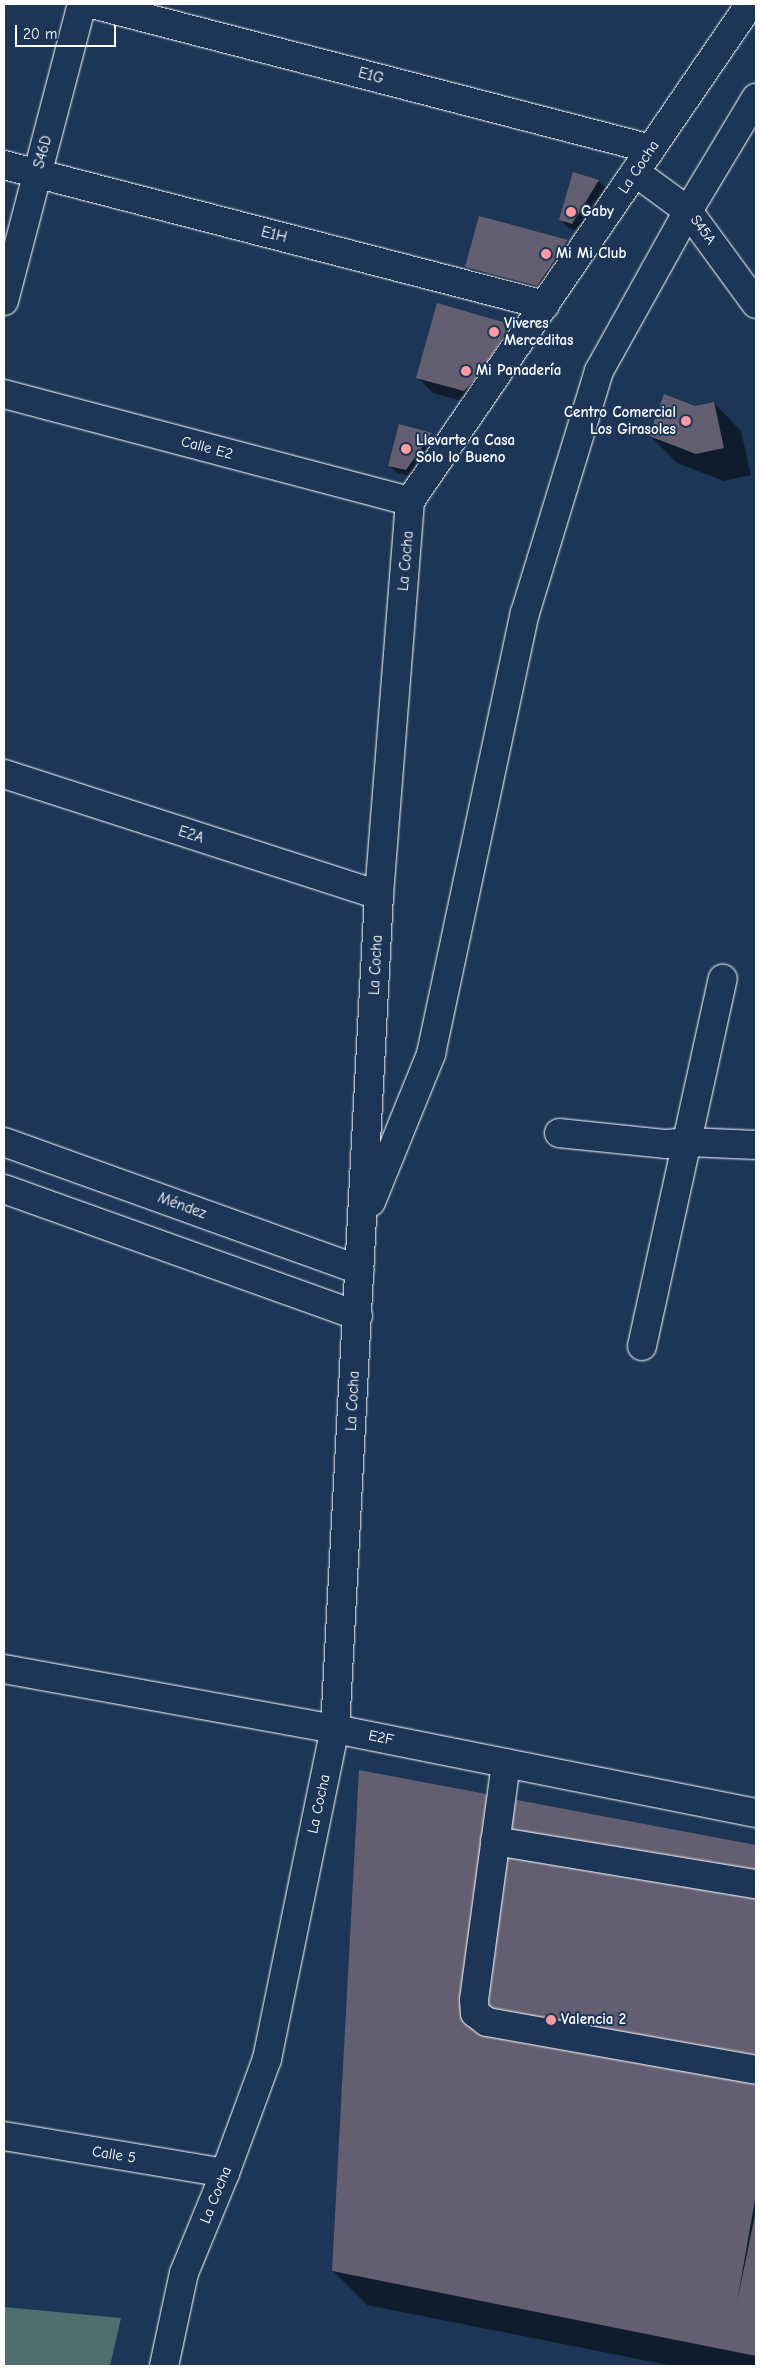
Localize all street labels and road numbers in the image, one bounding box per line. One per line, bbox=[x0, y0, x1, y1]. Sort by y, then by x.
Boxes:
street label: E1G bbox=[356, 64, 386, 88]
street label: S46D bbox=[30, 134, 56, 170]
street label: La Cocha bbox=[615, 137, 663, 197]
street label: S45A bbox=[686, 212, 720, 248]
street label: E1H bbox=[259, 223, 289, 247]
street label: Calle E2 bbox=[179, 432, 235, 464]
street label: La Cocha bbox=[394, 530, 418, 592]
street label: E2A bbox=[176, 822, 206, 848]
street label: La Cocha bbox=[365, 934, 387, 996]
street label: Méndez bbox=[155, 1189, 209, 1223]
street label: La Cocha bbox=[342, 1370, 364, 1432]
street label: E2F bbox=[367, 1727, 395, 1749]
street label: La Cocha bbox=[304, 1773, 334, 1835]
street label: Calle 5 bbox=[91, 2143, 137, 2167]
street label: La Cocha bbox=[196, 2164, 236, 2226]

